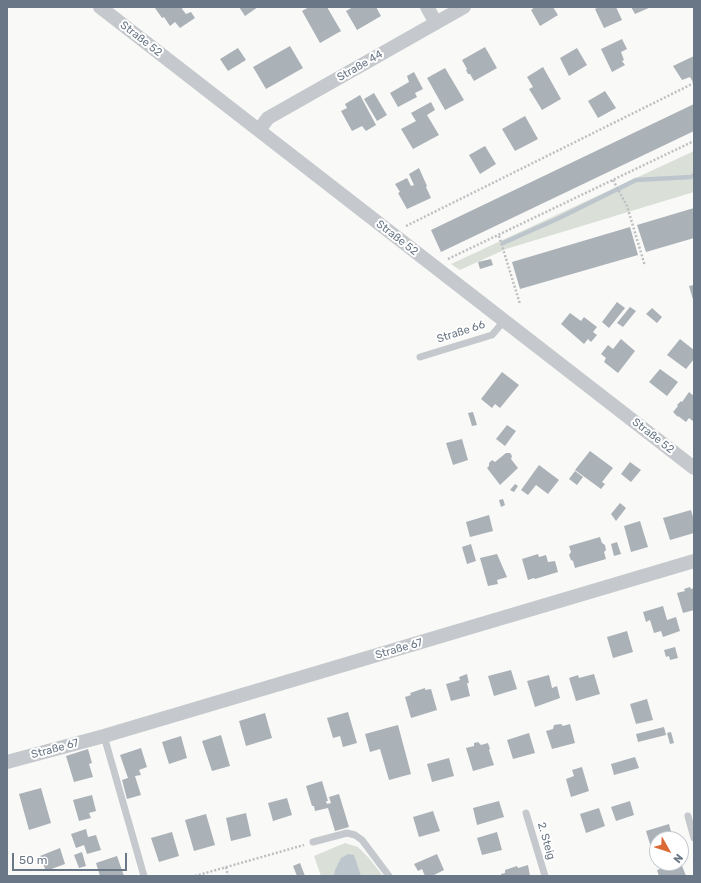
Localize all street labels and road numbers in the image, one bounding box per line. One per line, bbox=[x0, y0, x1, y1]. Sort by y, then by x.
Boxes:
street label: Straße 52 bbox=[117, 19, 165, 59]
street label: Straße 44 bbox=[335, 48, 385, 84]
street label: Straße 52 bbox=[373, 218, 421, 258]
street label: Straße 66 bbox=[435, 318, 487, 346]
street label: Straße 52 bbox=[629, 416, 677, 456]
street label: Straße 67 bbox=[374, 636, 424, 662]
street label: Straße 67 bbox=[30, 736, 80, 762]
street label: 2. Steig bbox=[534, 821, 558, 861]

